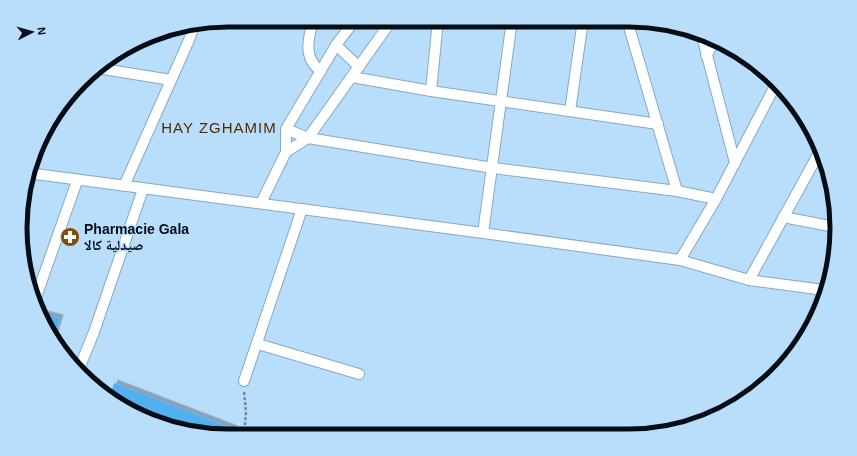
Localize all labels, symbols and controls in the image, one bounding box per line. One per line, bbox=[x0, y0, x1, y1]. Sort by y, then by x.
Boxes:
north arrow bbox=[12, 12, 52, 52]
text: N bbox=[36, 26, 48, 36]
district label: HAY ZGHAMIM bbox=[161, 119, 277, 136]
place label: Pharmacie Gala صيدلية كالا bbox=[84, 221, 189, 253]
pharmacy icon: Pharmacie Gala صيدلية كالا bbox=[59, 226, 81, 248]

